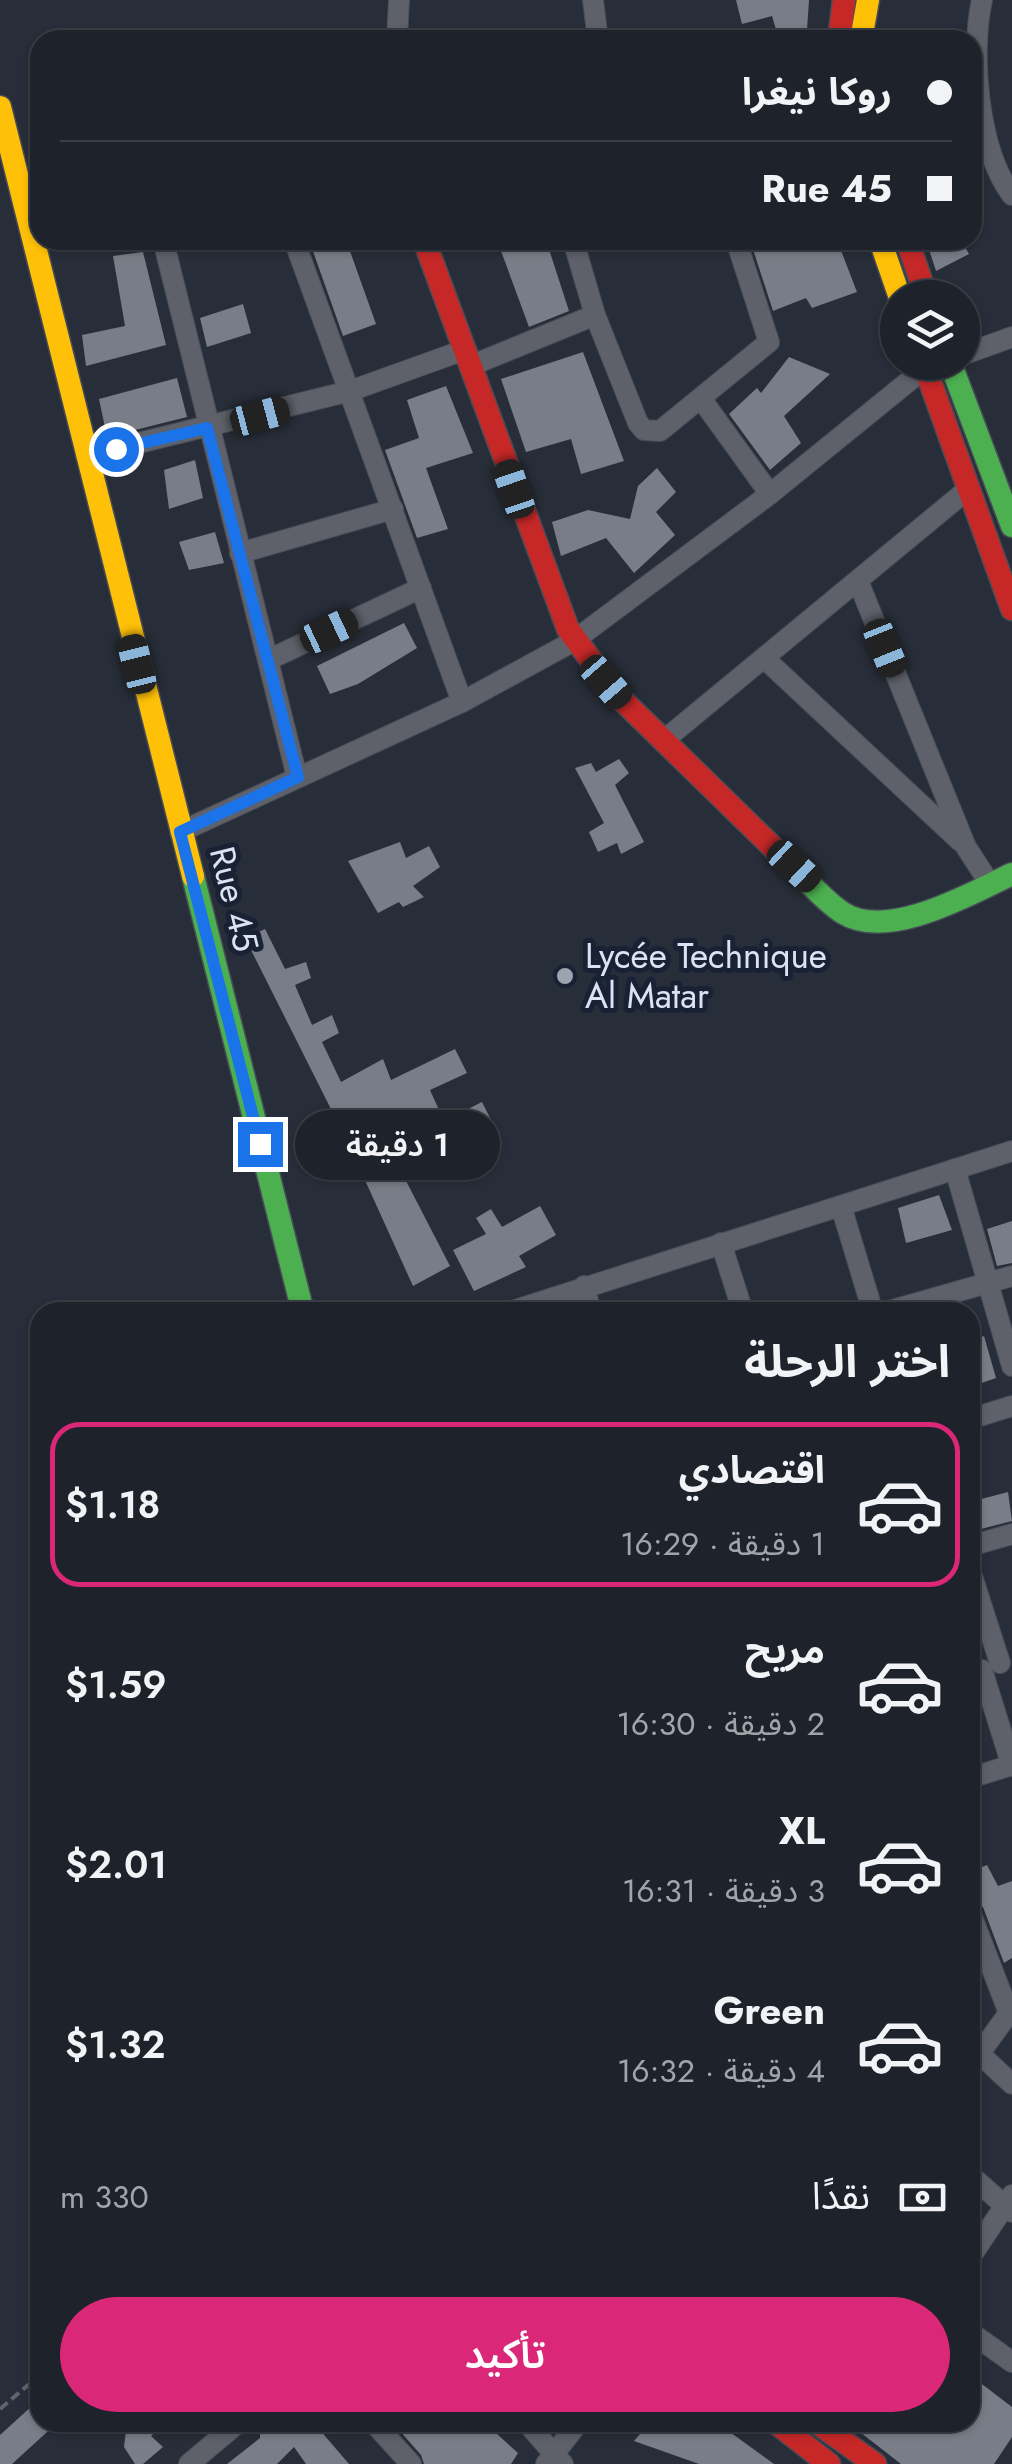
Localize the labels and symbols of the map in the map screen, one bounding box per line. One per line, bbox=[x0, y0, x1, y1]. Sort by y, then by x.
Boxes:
car bbox=[227, 394, 293, 438]
route start bbox=[94, 427, 139, 472]
car bbox=[490, 456, 538, 522]
car bbox=[295, 605, 363, 657]
car bbox=[860, 615, 910, 681]
car bbox=[115, 631, 159, 697]
car bbox=[575, 650, 637, 714]
car bbox=[762, 835, 826, 897]
street label: Rue 45 bbox=[197, 841, 271, 957]
place label: Lycée Technique Al Matar bbox=[585, 931, 827, 1021]
marker: Lycée Technique Al Matar bbox=[554, 965, 576, 987]
callout: 1 دقيقة bbox=[295, 1109, 500, 1179]
route end bbox=[238, 1122, 283, 1167]

